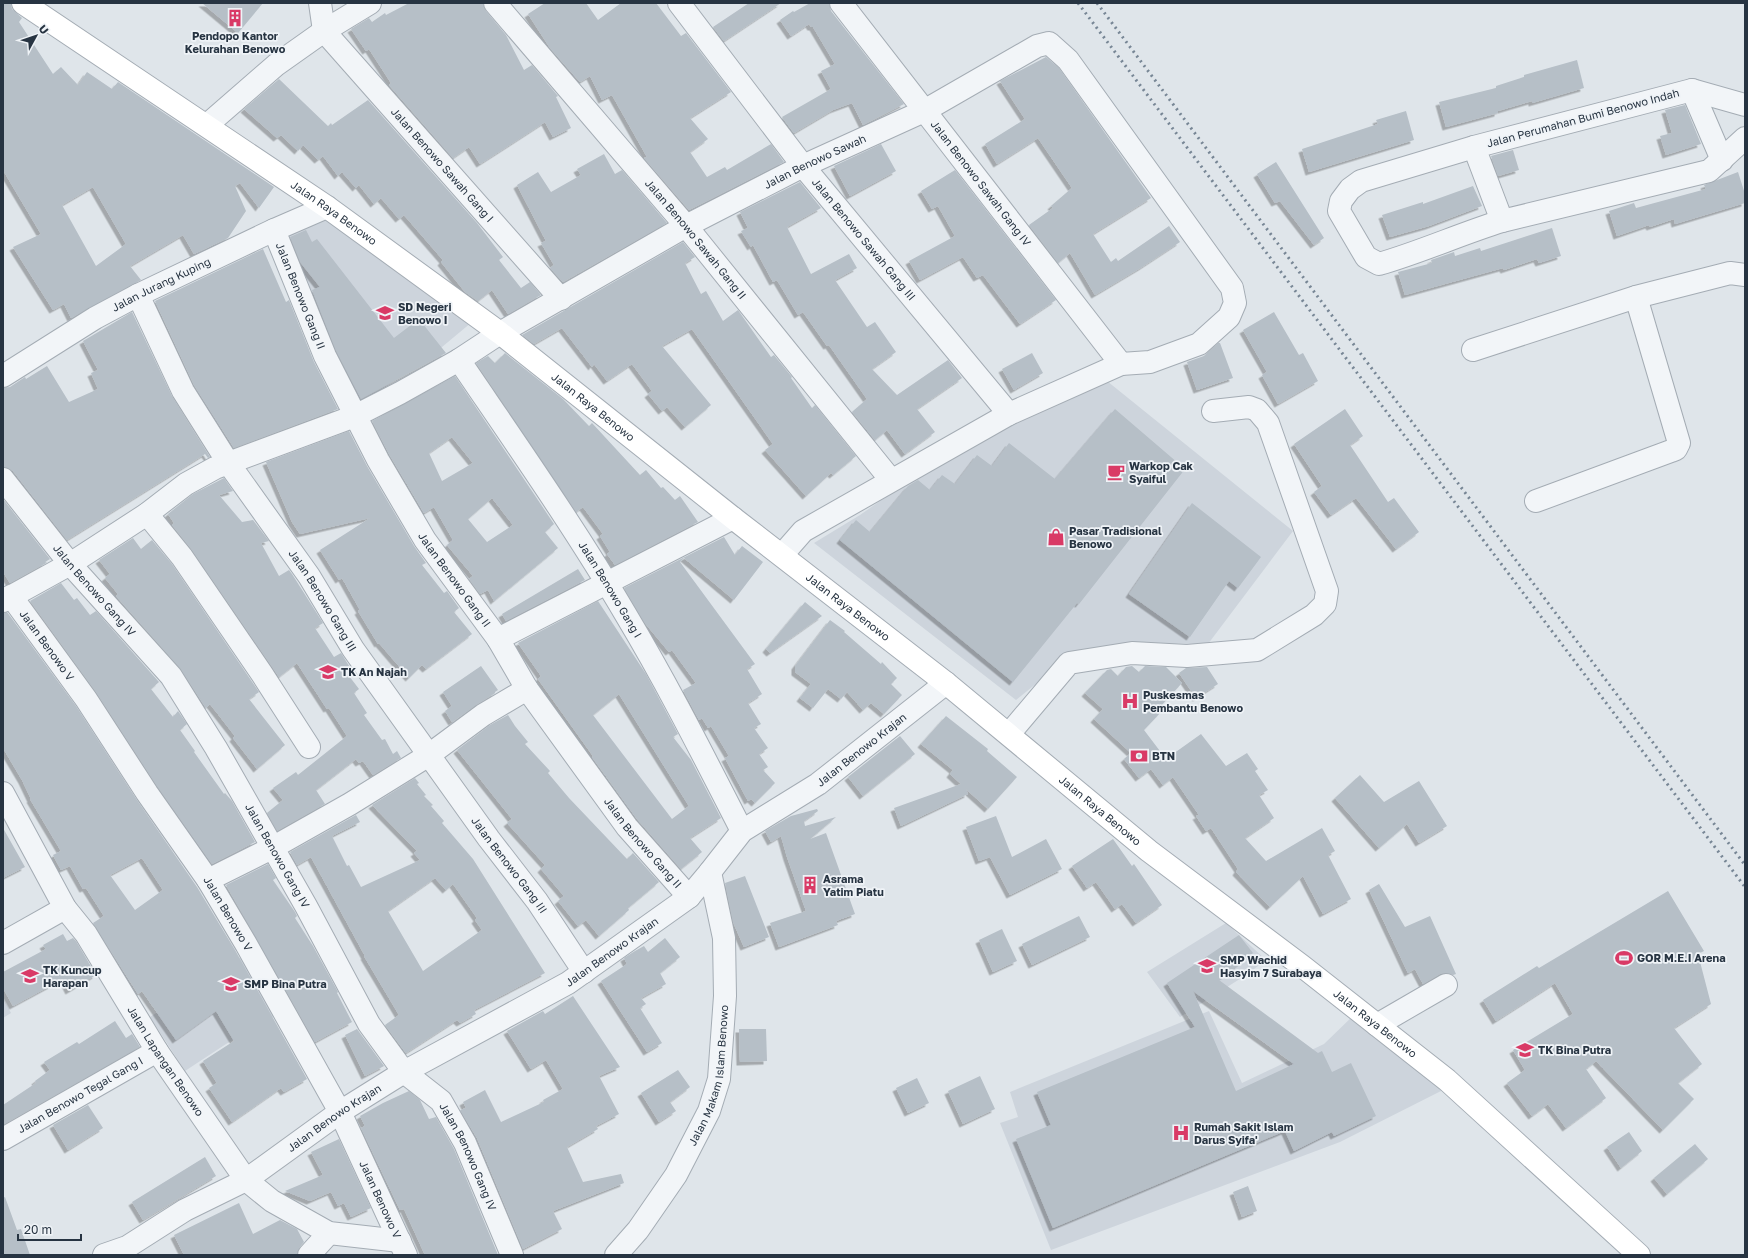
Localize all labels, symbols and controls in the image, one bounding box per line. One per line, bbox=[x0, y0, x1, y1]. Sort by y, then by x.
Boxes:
building icon: Pendopo Kantor Kelurahan Benowo bbox=[225, 8, 245, 28]
north arrow bbox=[16, 16, 56, 56]
text: U bbox=[36, 22, 52, 37]
place label: Pendopo Kantor Kelurahan Benowo bbox=[185, 29, 286, 55]
street label: Jalan Perumahan Bumi Benowo Indah bbox=[1485, 85, 1681, 150]
street label: Jalan Benowo Sawah Gang I bbox=[389, 105, 497, 224]
street label: Jalan Benowo Sawah Gang IV bbox=[928, 117, 1034, 249]
street label: Jalan Benowo Sawah bbox=[761, 131, 868, 191]
street label: Jalan Benowo Sawah Gang III bbox=[810, 175, 919, 303]
street label: Jalan Benowo Sawah Gang II bbox=[643, 176, 749, 302]
street label: Jalan Raya Benowo bbox=[289, 178, 380, 247]
street label: Jalan Benowo Gang II bbox=[274, 240, 329, 351]
street label: Jalan Jurang Kuping bbox=[109, 254, 212, 314]
place label: SD Negeri Benowo I bbox=[398, 300, 451, 326]
school or university icon: SD Negeri Benowo I bbox=[375, 303, 395, 323]
street label: Jalan Raya Benowo bbox=[549, 370, 638, 444]
place label: Warkop Cak Syaiful bbox=[1129, 459, 1194, 485]
cafe icon: Warkop Cak Syaiful bbox=[1106, 462, 1126, 482]
place label: Pasar Tradisional Benowo bbox=[1069, 524, 1162, 550]
shop icon: Pasar Tradisional Benowo bbox=[1046, 527, 1066, 547]
street label: Jalan Benowo Gang II bbox=[416, 530, 494, 629]
street label: Jalan Benowo Gang I bbox=[576, 539, 645, 640]
street label: Jalan Benowo Gang IV bbox=[51, 541, 139, 639]
street label: Jalan Benowo Gang III bbox=[286, 547, 360, 653]
street label: Jalan Raya Benowo bbox=[804, 570, 893, 643]
street label: Jalan Benowo V bbox=[17, 607, 78, 683]
school or university icon: TK An Najah bbox=[318, 662, 338, 682]
place label: TK An Najah bbox=[341, 665, 407, 678]
place label: Puskesmas Pembantu Benowo bbox=[1143, 688, 1243, 714]
hospital icon: Puskesmas Pembantu Benowo bbox=[1120, 691, 1140, 711]
street label: Jalan Benowo Krajan bbox=[814, 710, 909, 789]
bank icon: BTN bbox=[1129, 746, 1149, 766]
place label: BTN bbox=[1152, 749, 1175, 762]
street label: Jalan Raya Benowo bbox=[1057, 772, 1144, 848]
street label: Jalan Benowo Gang II bbox=[602, 795, 685, 890]
street label: Jalan Benowo Gang IV bbox=[243, 801, 313, 911]
street label: Jalan Benowo Gang III bbox=[469, 814, 550, 916]
place label: Asrama Yatim Piatu bbox=[823, 872, 884, 898]
street label: Jalan Benowo V bbox=[201, 874, 256, 954]
building icon: Asrama Yatim Piatu bbox=[800, 875, 820, 895]
street label: Jalan Benowo Krajan bbox=[563, 914, 660, 989]
sports icon: GOR M.E.I Arena bbox=[1614, 948, 1634, 968]
place label: GOR M.E.I Arena bbox=[1637, 951, 1726, 964]
place label: SMP Wachid Hasyim 7 Surabaya bbox=[1220, 953, 1322, 979]
school or university icon: SMP Wachid Hasyim 7 Surabaya bbox=[1197, 956, 1217, 976]
place label: TK Kuncup Harapan bbox=[43, 963, 102, 989]
school or university icon: TK Kuncup Harapan bbox=[20, 966, 40, 986]
school or university icon: SMP Bina Putra bbox=[221, 974, 241, 994]
place label: SMP Bina Putra bbox=[244, 977, 327, 990]
street label: Jalan Raya Benowo bbox=[1331, 986, 1420, 1060]
street label: Jalan Lapangan Benowo bbox=[125, 1003, 207, 1119]
street label: Jalan Makam Islam Benowo bbox=[685, 1004, 730, 1148]
school or university icon: TK Bina Putra bbox=[1515, 1040, 1535, 1060]
place label: TK Bina Putra bbox=[1538, 1043, 1611, 1056]
street label: Jalan Benowo Tegal Gang I bbox=[15, 1054, 145, 1135]
street label: Jalan Benowo Krajan bbox=[284, 1081, 383, 1154]
street label: Jalan Benowo Gang IV bbox=[437, 1100, 500, 1213]
place label: Rumah Sakit Islam Darus Syifa' bbox=[1194, 1120, 1294, 1146]
hospital icon: Rumah Sakit Islam Darus Syifa' bbox=[1171, 1123, 1191, 1143]
street label: Jalan Benowo V bbox=[357, 1158, 405, 1241]
scale bar bbox=[18, 1216, 81, 1242]
text: 20 m bbox=[24, 1222, 52, 1237]

